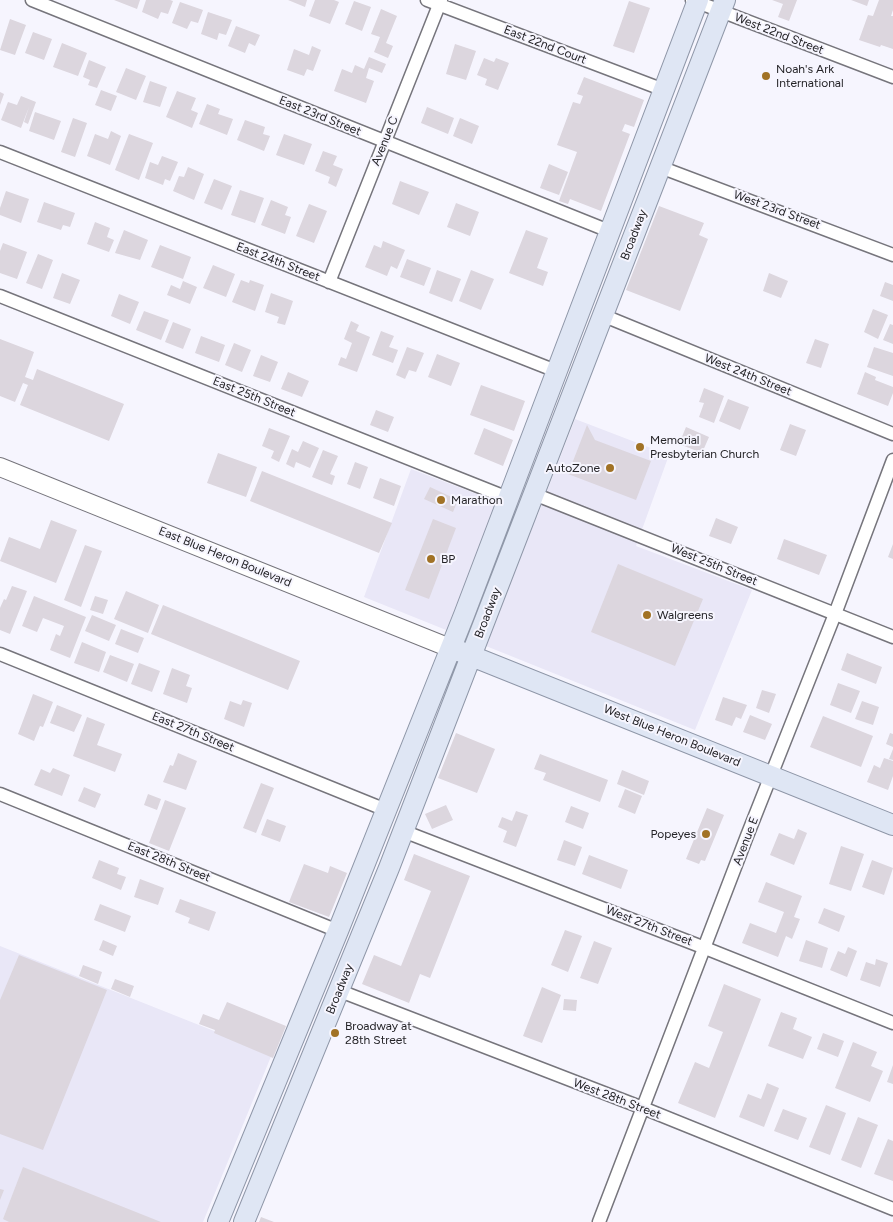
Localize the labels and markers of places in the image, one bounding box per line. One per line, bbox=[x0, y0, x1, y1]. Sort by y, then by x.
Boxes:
place label: Noah's Ark International bbox=[776, 62, 844, 90]
marker: Noah's Ark International bbox=[760, 70, 772, 82]
place label: Memorial Presbyterian Church bbox=[650, 433, 759, 461]
marker: Memorial Presbyterian Church bbox=[634, 441, 646, 453]
place label: AutoZone bbox=[546, 461, 600, 475]
marker: AutoZone bbox=[604, 462, 616, 474]
place label: Marathon bbox=[451, 493, 502, 507]
marker: Marathon bbox=[435, 494, 447, 506]
place label: BP bbox=[441, 552, 455, 566]
marker: BP bbox=[425, 553, 437, 565]
place label: Walgreens bbox=[657, 608, 713, 622]
marker: Walgreens bbox=[641, 609, 653, 621]
place label: Popeyes bbox=[650, 827, 696, 841]
marker: Popeyes bbox=[700, 828, 712, 840]
place label: Broadway at 28th Street bbox=[345, 1019, 412, 1047]
marker: Broadway at 28th Street bbox=[329, 1027, 341, 1039]

